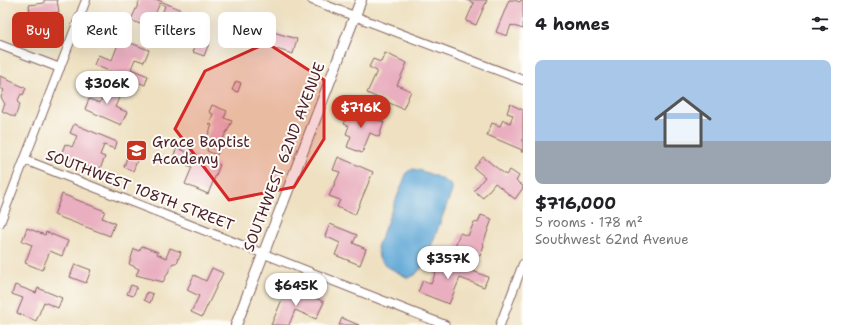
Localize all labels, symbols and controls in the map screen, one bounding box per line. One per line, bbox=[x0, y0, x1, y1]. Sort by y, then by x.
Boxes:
chip: Buy bbox=[12, 12, 64, 48]
chip: Rent bbox=[72, 12, 132, 48]
chip: Filters bbox=[140, 12, 210, 48]
chip: New bbox=[218, 12, 276, 48]
text: 4 homes bbox=[535, 13, 610, 35]
icon: filters bbox=[809, 13, 831, 35]
street label: SOUTHWEST 62ND AVENUE bbox=[239, 59, 329, 255]
pin: $306K bbox=[79, 71, 135, 105]
text: $306K bbox=[85, 75, 129, 92]
icon: home bbox=[647, 86, 719, 158]
pin: $716K bbox=[333, 95, 389, 129]
text: $716K bbox=[341, 99, 381, 116]
place label: Grace Baptist Academy bbox=[152, 132, 250, 169]
school or university icon: Grace Baptist Academy bbox=[124, 138, 150, 164]
street label: SOUTHWEST 108TH STREET bbox=[43, 145, 237, 235]
text: $716,000 bbox=[535, 192, 616, 214]
text: 5 rooms · 178 m² bbox=[535, 214, 643, 231]
text: Southwest 62nd Avenue bbox=[535, 231, 689, 248]
pin: $357K bbox=[420, 246, 476, 280]
text: $357K bbox=[426, 250, 470, 267]
pin: $645K bbox=[268, 273, 324, 307]
text: $645K bbox=[274, 277, 318, 294]

